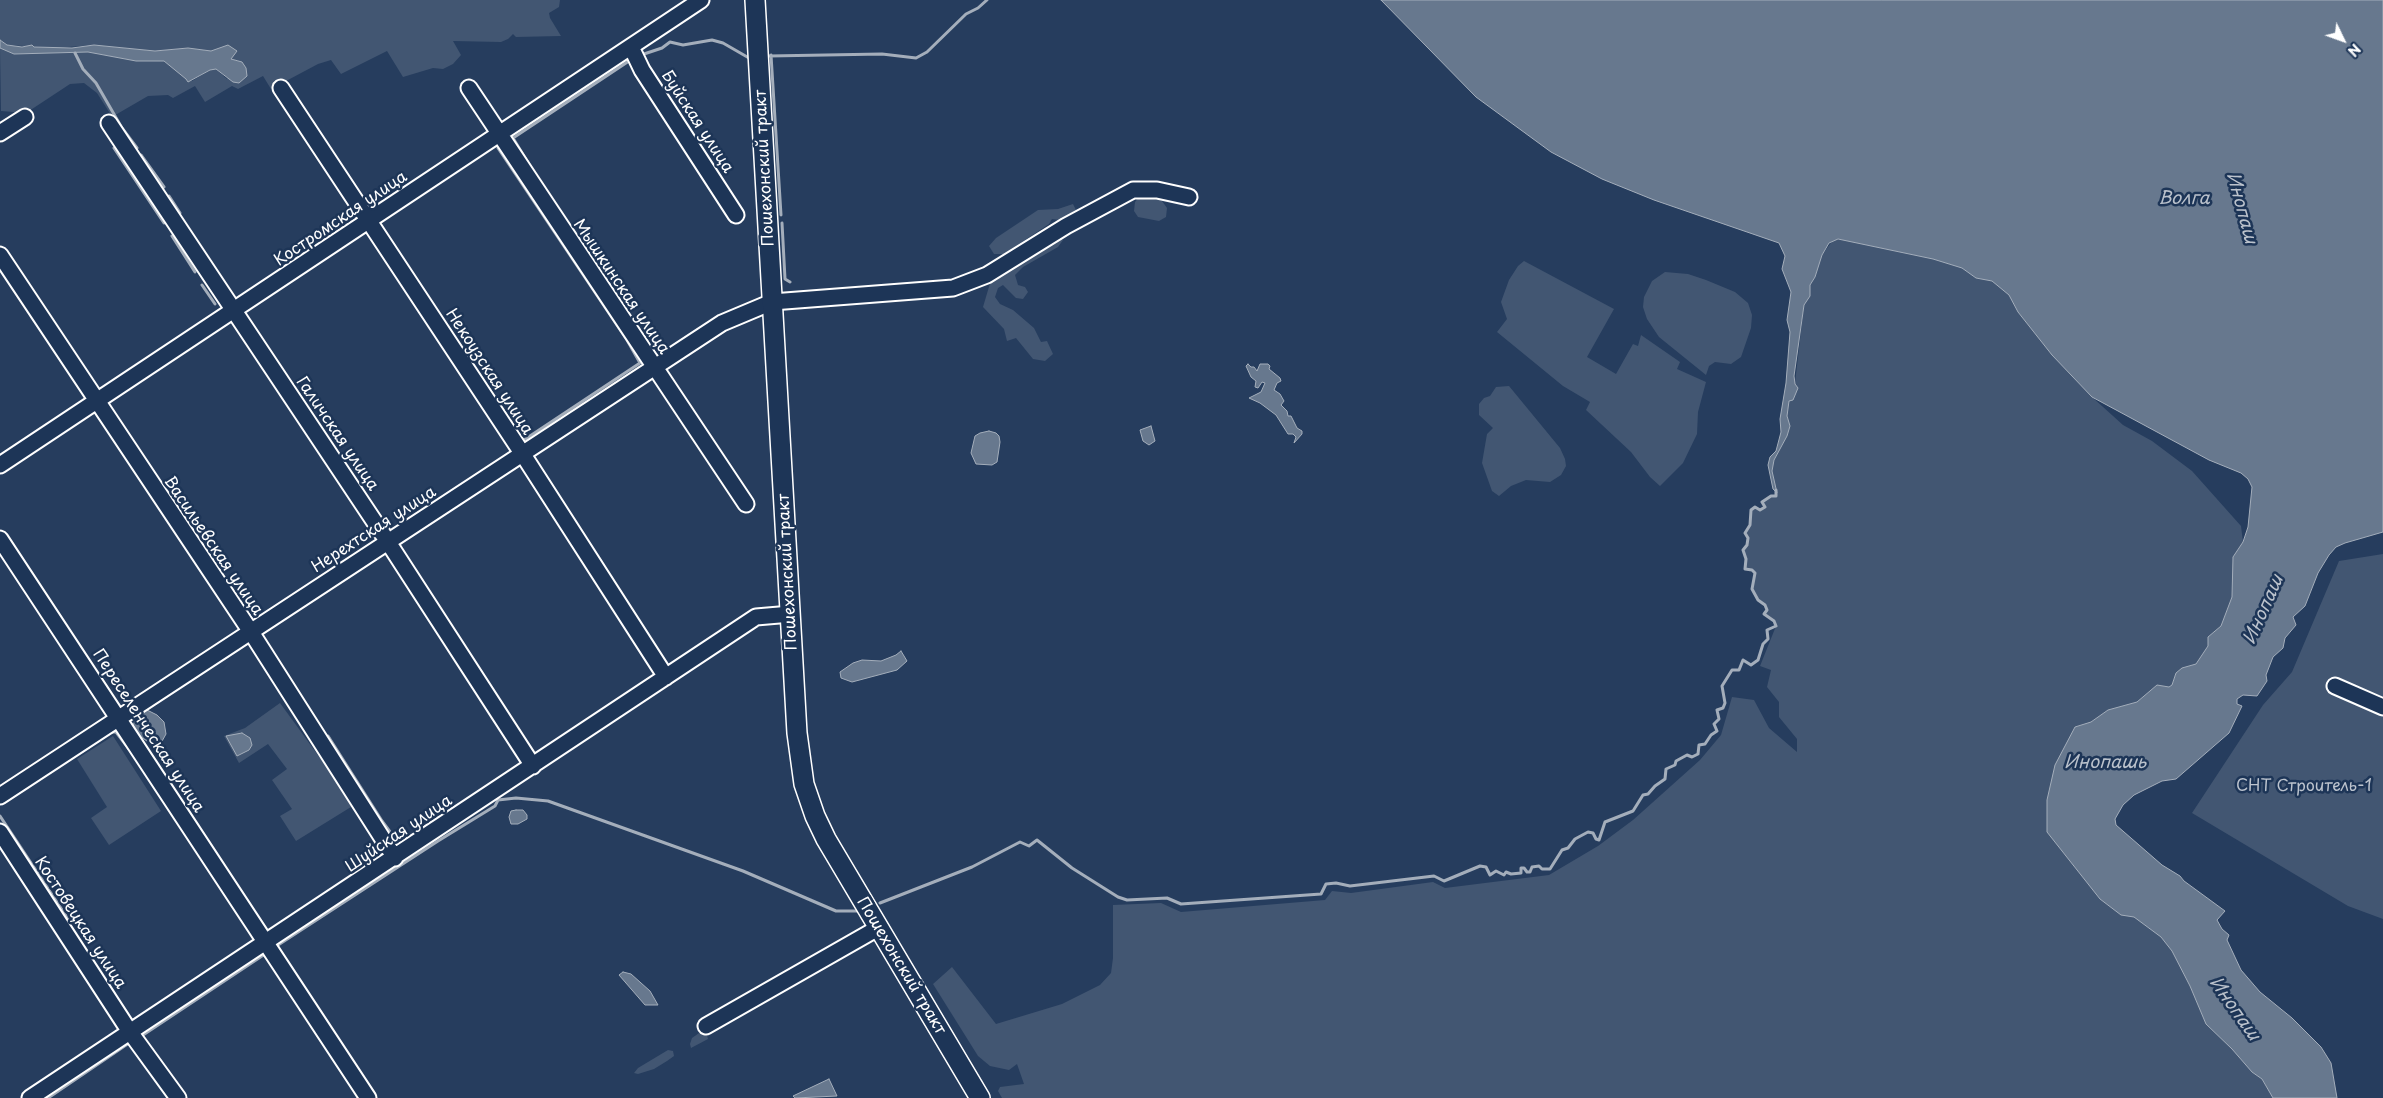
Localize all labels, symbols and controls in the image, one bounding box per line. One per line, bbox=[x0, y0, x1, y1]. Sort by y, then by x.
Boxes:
north arrow bbox=[2318, 15, 2368, 65]
text: N bbox=[2343, 39, 2366, 62]
street label: Буйская улица bbox=[657, 67, 737, 177]
street label: Пошехонский тракт bbox=[751, 89, 779, 247]
street label: Костромская улица bbox=[271, 167, 411, 271]
water label: Инопаш bbox=[2221, 170, 2261, 246]
water label: Волга bbox=[2158, 188, 2210, 210]
street label: Мышкинская улица bbox=[569, 216, 673, 358]
street label: Некоузская улица bbox=[441, 306, 537, 438]
street label: Галичская улица bbox=[292, 373, 382, 495]
street label: Васильевская улица bbox=[159, 473, 267, 619]
street label: Нерехтская улица bbox=[308, 483, 440, 577]
street label: Пошехонский тракт bbox=[774, 493, 802, 651]
water label: Инопаш bbox=[2239, 572, 2289, 648]
street label: Переселенческая улица bbox=[88, 646, 208, 816]
water label: Инопашь bbox=[2064, 752, 2146, 774]
park label: СНТ Строитель-1 bbox=[2236, 777, 2372, 797]
street label: Шуйская улица bbox=[342, 791, 456, 877]
street label: Костовецкая улица bbox=[30, 853, 130, 993]
street label: Пошехонский тракт bbox=[852, 894, 950, 1038]
water label: Инопаш bbox=[2204, 973, 2264, 1045]

